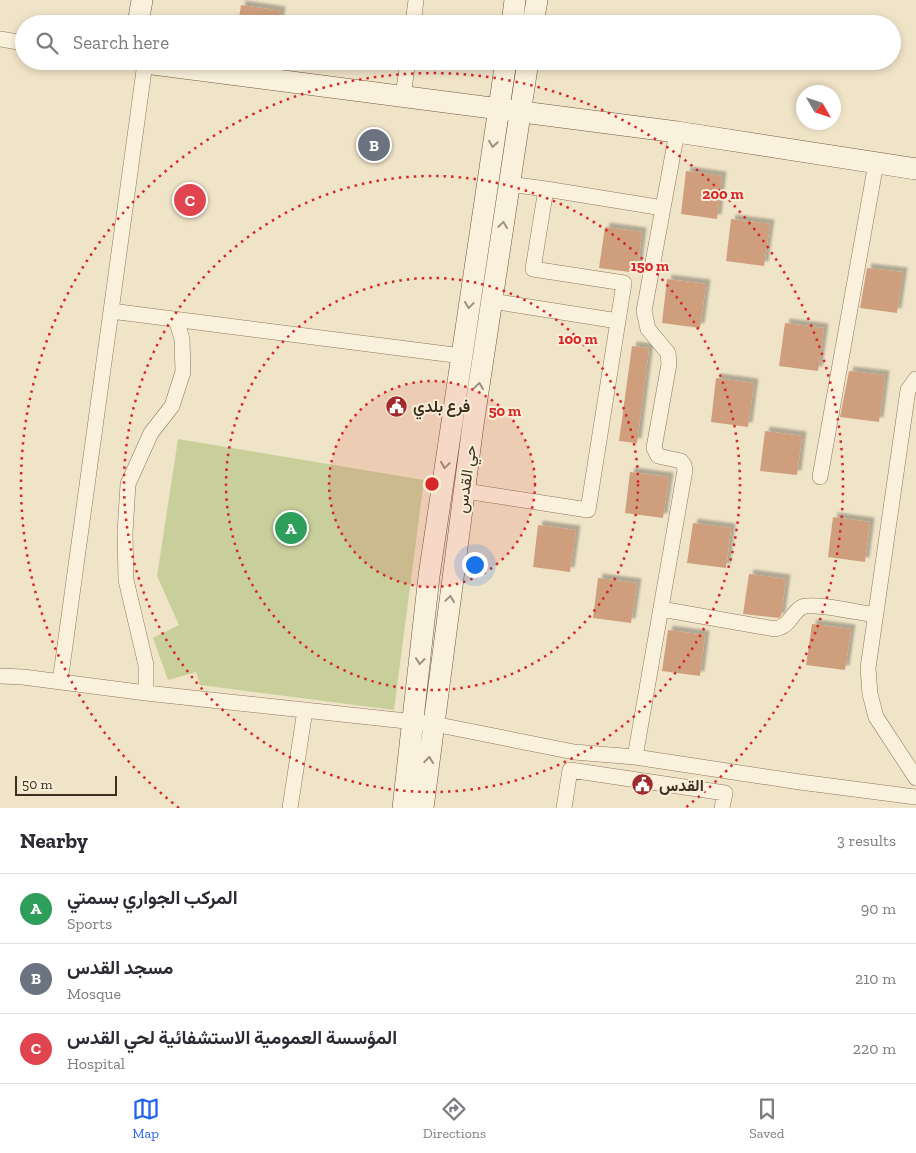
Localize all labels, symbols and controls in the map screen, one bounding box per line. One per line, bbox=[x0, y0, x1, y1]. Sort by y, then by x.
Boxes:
search box bbox=[15, 15, 901, 70]
icon: search bbox=[33, 29, 61, 57]
text: Search here bbox=[73, 31, 169, 54]
north arrow bbox=[796, 85, 841, 130]
pin: B bbox=[358, 126, 390, 164]
one-way arrow bbox=[489, 140, 499, 148]
pin: C bbox=[174, 181, 206, 219]
text: 200 m bbox=[702, 185, 744, 203]
one-way arrow bbox=[497, 220, 508, 228]
text: 150 m bbox=[631, 257, 669, 275]
one-way arrow bbox=[464, 301, 475, 309]
text: 100 m bbox=[558, 330, 598, 348]
one-way arrow bbox=[473, 381, 484, 389]
public building icon: فرع بلدي bbox=[385, 394, 409, 418]
place label: فرع بلدي bbox=[413, 397, 470, 420]
text: 50 m bbox=[489, 402, 521, 420]
street label: حي القدس bbox=[452, 444, 484, 515]
one-way arrow bbox=[441, 461, 451, 470]
centre of rings bbox=[423, 475, 441, 493]
pin: A bbox=[275, 509, 307, 547]
your location bbox=[462, 552, 488, 578]
one-way arrow bbox=[444, 594, 455, 602]
one-way arrow bbox=[415, 658, 426, 666]
one-way arrow bbox=[423, 755, 434, 763]
scale bar bbox=[15, 773, 118, 796]
public building icon: القدس bbox=[631, 773, 655, 797]
text: 50 m bbox=[22, 776, 53, 793]
place label: القدس bbox=[659, 776, 704, 795]
text: Nearby bbox=[20, 828, 88, 853]
text: 3 results bbox=[837, 831, 896, 850]
text: المركب الجواري بسمتي bbox=[67, 886, 238, 909]
text: A bbox=[31, 899, 42, 918]
text: 90 m bbox=[861, 899, 896, 918]
text: Sports bbox=[67, 914, 112, 933]
text: مسجد القدس bbox=[67, 956, 173, 979]
text: B bbox=[31, 969, 41, 988]
text: 210 m bbox=[855, 969, 896, 988]
text: Mosque bbox=[67, 984, 121, 1003]
text: المؤسسة العمومية الاستشفائية لحي القدس bbox=[67, 1026, 397, 1049]
text: C bbox=[31, 1039, 41, 1058]
text: 220 m bbox=[853, 1039, 896, 1058]
text: Hospital bbox=[67, 1054, 125, 1073]
tab: Map bbox=[132, 1095, 160, 1142]
tab: Directions bbox=[423, 1095, 486, 1142]
tab: Saved bbox=[749, 1095, 784, 1142]

